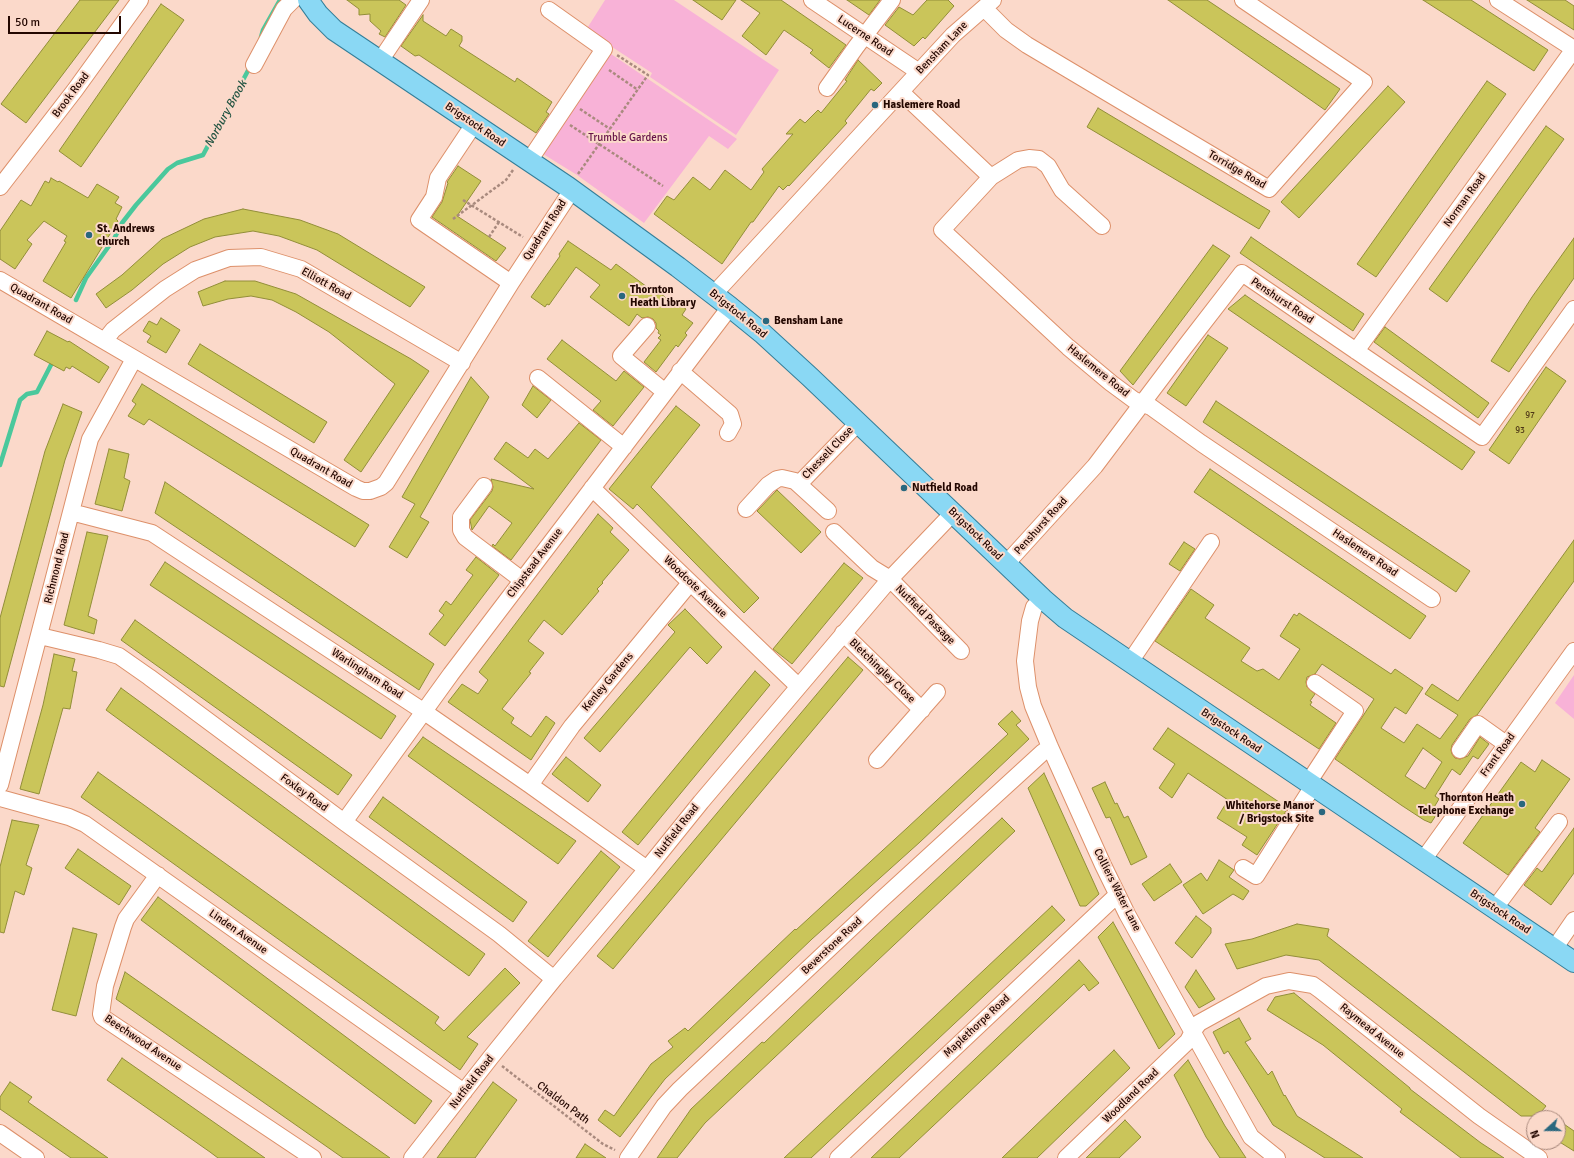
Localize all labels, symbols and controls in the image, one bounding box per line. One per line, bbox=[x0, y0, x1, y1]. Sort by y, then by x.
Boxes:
scale bar bbox=[10, 8, 123, 34]
street label: Lucerne Road bbox=[835, 13, 895, 59]
text: 50 m bbox=[15, 15, 40, 30]
street label: Bensham Lane bbox=[913, 19, 971, 77]
street label: Brook Road bbox=[50, 70, 92, 120]
water label: Norbury Brook bbox=[202, 78, 250, 150]
place label: Haslemere Road bbox=[883, 98, 960, 112]
street label: Brigstock Road bbox=[442, 100, 508, 150]
marker: Haslemere Road bbox=[870, 100, 880, 110]
park label: Trumble Gardens bbox=[588, 131, 668, 145]
street label: Torridge Road bbox=[1206, 148, 1268, 192]
street label: Norman Road bbox=[1441, 170, 1489, 230]
street label: Quadrant Road bbox=[520, 197, 570, 263]
place label: St. Andrews church bbox=[97, 222, 155, 248]
marker: St. Andrews church bbox=[84, 230, 94, 240]
street label: Elliott Road bbox=[299, 265, 353, 303]
street label: Penshurst Road bbox=[1248, 275, 1316, 327]
street label: Quadrant Road bbox=[7, 281, 75, 327]
place label: Thornton Heath Library bbox=[630, 283, 696, 309]
street label: Brigstock Road bbox=[706, 287, 770, 341]
marker: Thornton Heath Library bbox=[617, 291, 627, 301]
place label: Bensham Lane bbox=[774, 314, 843, 328]
marker: Bensham Lane bbox=[761, 316, 771, 326]
street label: Haslemere Road bbox=[1064, 342, 1132, 400]
house number: 97 bbox=[1525, 411, 1535, 421]
street label: Chessell Close bbox=[800, 424, 856, 482]
house number: 93 bbox=[1515, 426, 1525, 436]
street label: Quadrant Road bbox=[287, 445, 355, 491]
place label: Nutfield Road bbox=[912, 481, 978, 495]
marker: Nutfield Road bbox=[899, 483, 909, 493]
street label: Penshurst Road bbox=[1012, 494, 1070, 558]
street label: Brigstock Road bbox=[945, 505, 1005, 563]
street label: Chipstead Avenue bbox=[505, 526, 565, 600]
street label: Haslemere Road bbox=[1330, 526, 1400, 580]
street label: Richmond Road bbox=[42, 531, 72, 605]
street label: Woodcote Avenue bbox=[661, 553, 729, 621]
street label: Nutfield Passage bbox=[892, 582, 958, 648]
street label: Bletchingley Close bbox=[846, 636, 918, 706]
street label: Warlingham Road bbox=[329, 646, 405, 702]
street label: Kenley Gardens bbox=[580, 650, 636, 714]
street label: Brigstock Road bbox=[1198, 706, 1264, 756]
street label: Frant Road bbox=[1478, 731, 1518, 779]
street label: Foxley Road bbox=[278, 771, 330, 815]
place label: Thornton Heath Telephone Exchange bbox=[1418, 791, 1514, 817]
place label: Whitehorse Manor / Brigstock Site bbox=[1226, 799, 1314, 825]
marker: Thornton Heath Telephone Exchange bbox=[1517, 799, 1527, 809]
street label: Nutfield Road bbox=[652, 802, 702, 860]
marker: Whitehorse Manor / Brigstock Site bbox=[1317, 807, 1327, 817]
street label: Colliers Water Lane bbox=[1090, 846, 1144, 934]
street label: Brigstock Road bbox=[1467, 887, 1533, 937]
street label: Linden Avenue bbox=[206, 907, 270, 957]
street label: Beverstone Road bbox=[799, 915, 865, 977]
street label: Maplethorpe Road bbox=[941, 992, 1013, 1060]
street label: Raymead Avenue bbox=[1337, 1001, 1407, 1061]
street label: Beechwood Avenue bbox=[102, 1012, 184, 1074]
street label: Nutfield Road bbox=[447, 1053, 497, 1111]
street label: Woodland Road bbox=[1100, 1066, 1162, 1126]
street label: Chaldon Path bbox=[534, 1079, 592, 1127]
north arrow bbox=[1526, 1110, 1566, 1150]
text: N bbox=[1528, 1128, 1543, 1140]

